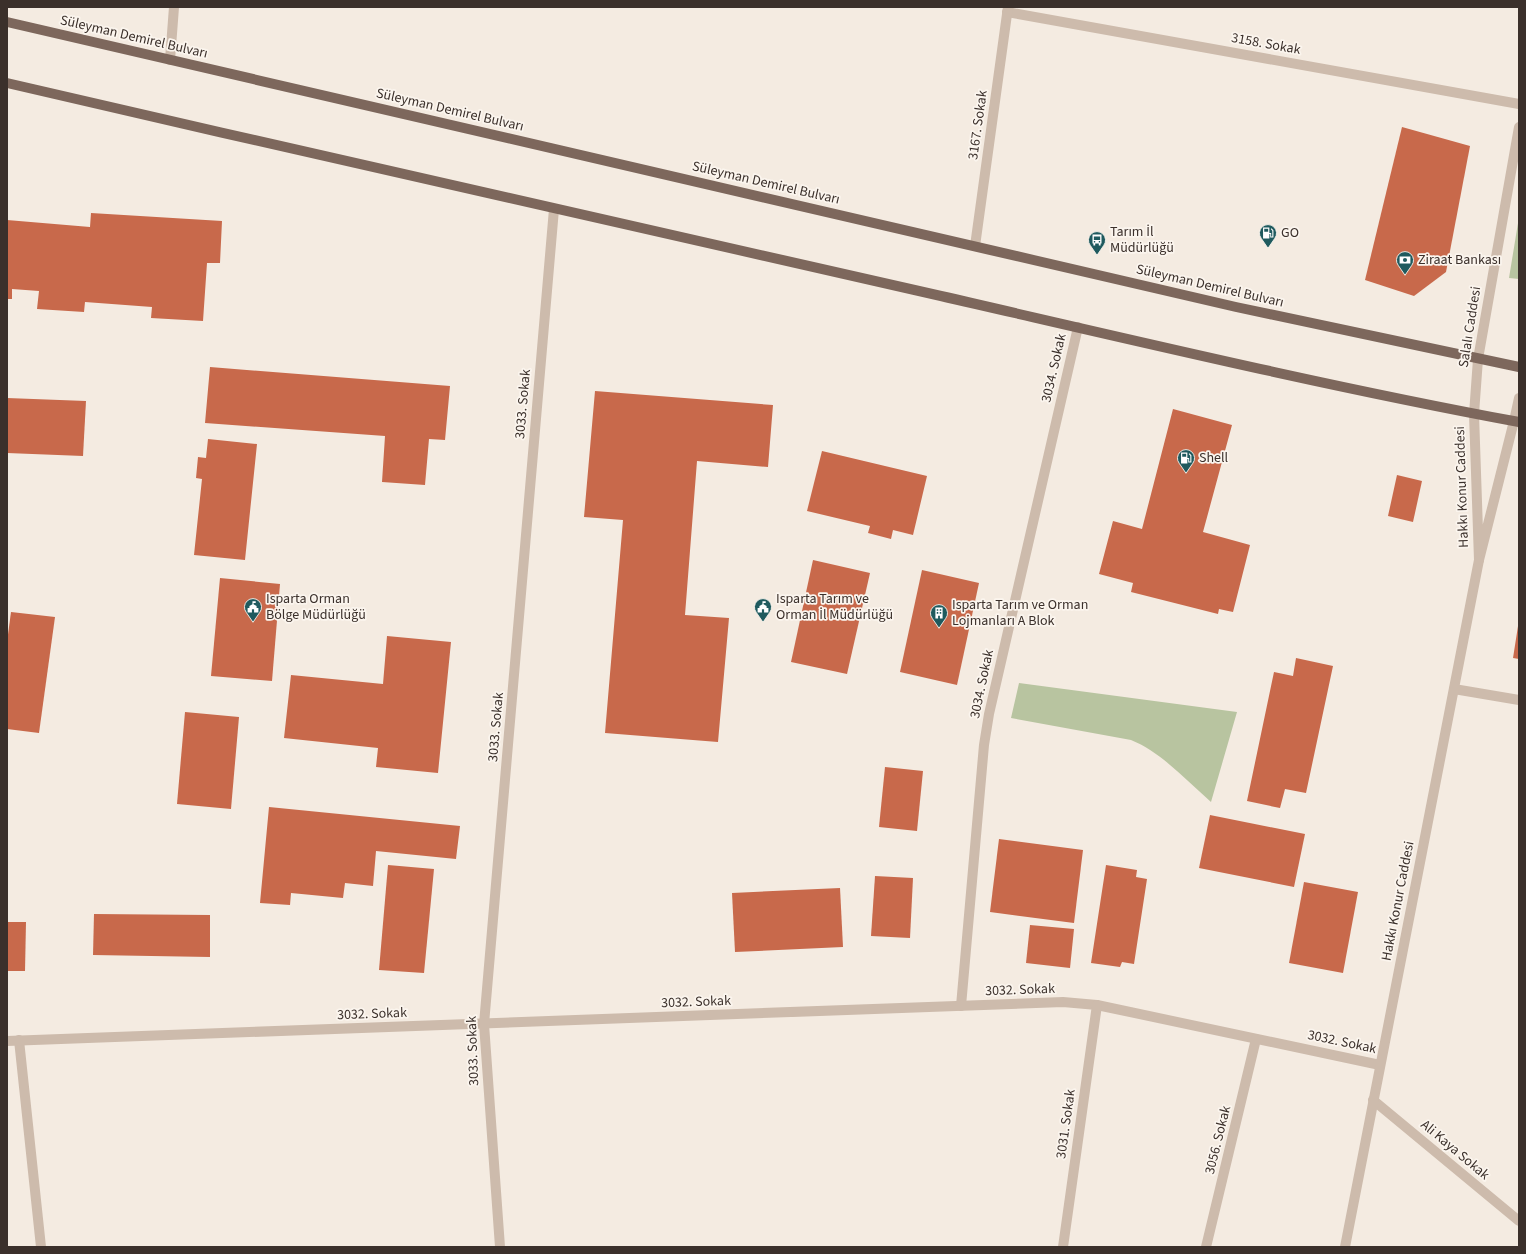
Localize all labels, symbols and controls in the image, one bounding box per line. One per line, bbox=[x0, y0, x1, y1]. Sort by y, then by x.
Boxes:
street label: Süleyman Demirel Bulvarı bbox=[58, 10, 210, 64]
street label: 3158. Sokak bbox=[1230, 28, 1302, 60]
street label: Süleyman Demirel Bulvarı bbox=[374, 83, 526, 137]
street label: 3167. Sokak bbox=[963, 89, 993, 161]
street label: Süleyman Demirel Bulvarı bbox=[690, 156, 842, 210]
place label: Tarım İl Müdürlüğü bbox=[1110, 222, 1174, 258]
fuel station icon: GO bbox=[1258, 223, 1278, 248]
place label: GO bbox=[1281, 223, 1299, 243]
bus stop icon: Tarım İl Müdürlüğü bbox=[1087, 230, 1107, 255]
bank icon: Ziraat Bankası bbox=[1395, 250, 1415, 275]
place label: Ziraat Bankası bbox=[1418, 250, 1501, 270]
street label: Süleyman Demirel Bulvarı bbox=[1134, 259, 1286, 313]
street label: Salalı Caddesi bbox=[1454, 285, 1486, 369]
street label: 3034. Sokak bbox=[1036, 332, 1072, 404]
street label: 3033. Sokak bbox=[510, 368, 536, 440]
street label: Hakkı Konur Caddesi bbox=[1450, 426, 1474, 548]
fuel station icon: Shell bbox=[1176, 448, 1196, 473]
place label: Shell bbox=[1199, 448, 1229, 468]
place label: Isparta Orman Bölge Müdürlüğü bbox=[266, 589, 366, 625]
place label: Isparta Tarım ve Orman İl Müdürlüğü bbox=[776, 589, 893, 625]
place label: Isparta Tarım ve Orman Lojmanları A Blok bbox=[952, 595, 1088, 631]
public building icon: Isparta Orman Bölge Müdürlüğü bbox=[243, 597, 263, 622]
public building icon: Isparta Tarım ve Orman İl Müdürlüğü bbox=[753, 597, 773, 622]
building icon: Isparta Tarım ve Orman Lojmanları A Blok bbox=[929, 603, 949, 628]
street label: 3034. Sokak bbox=[965, 648, 999, 720]
street label: 3033. Sokak bbox=[483, 691, 509, 763]
street label: Hakkı Konur Caddesi bbox=[1377, 839, 1419, 963]
street label: 3032. Sokak bbox=[985, 979, 1055, 1001]
street label: 3032. Sokak bbox=[661, 991, 731, 1013]
street label: 3032. Sokak bbox=[337, 1003, 407, 1025]
street label: 3033. Sokak bbox=[462, 1016, 484, 1086]
street label: 3032. Sokak bbox=[1306, 1025, 1378, 1059]
street label: 3031. Sokak bbox=[1051, 1088, 1081, 1160]
street label: 3056. Sokak bbox=[1200, 1104, 1236, 1176]
street label: Ali Kaya Sokak bbox=[1416, 1115, 1494, 1185]

